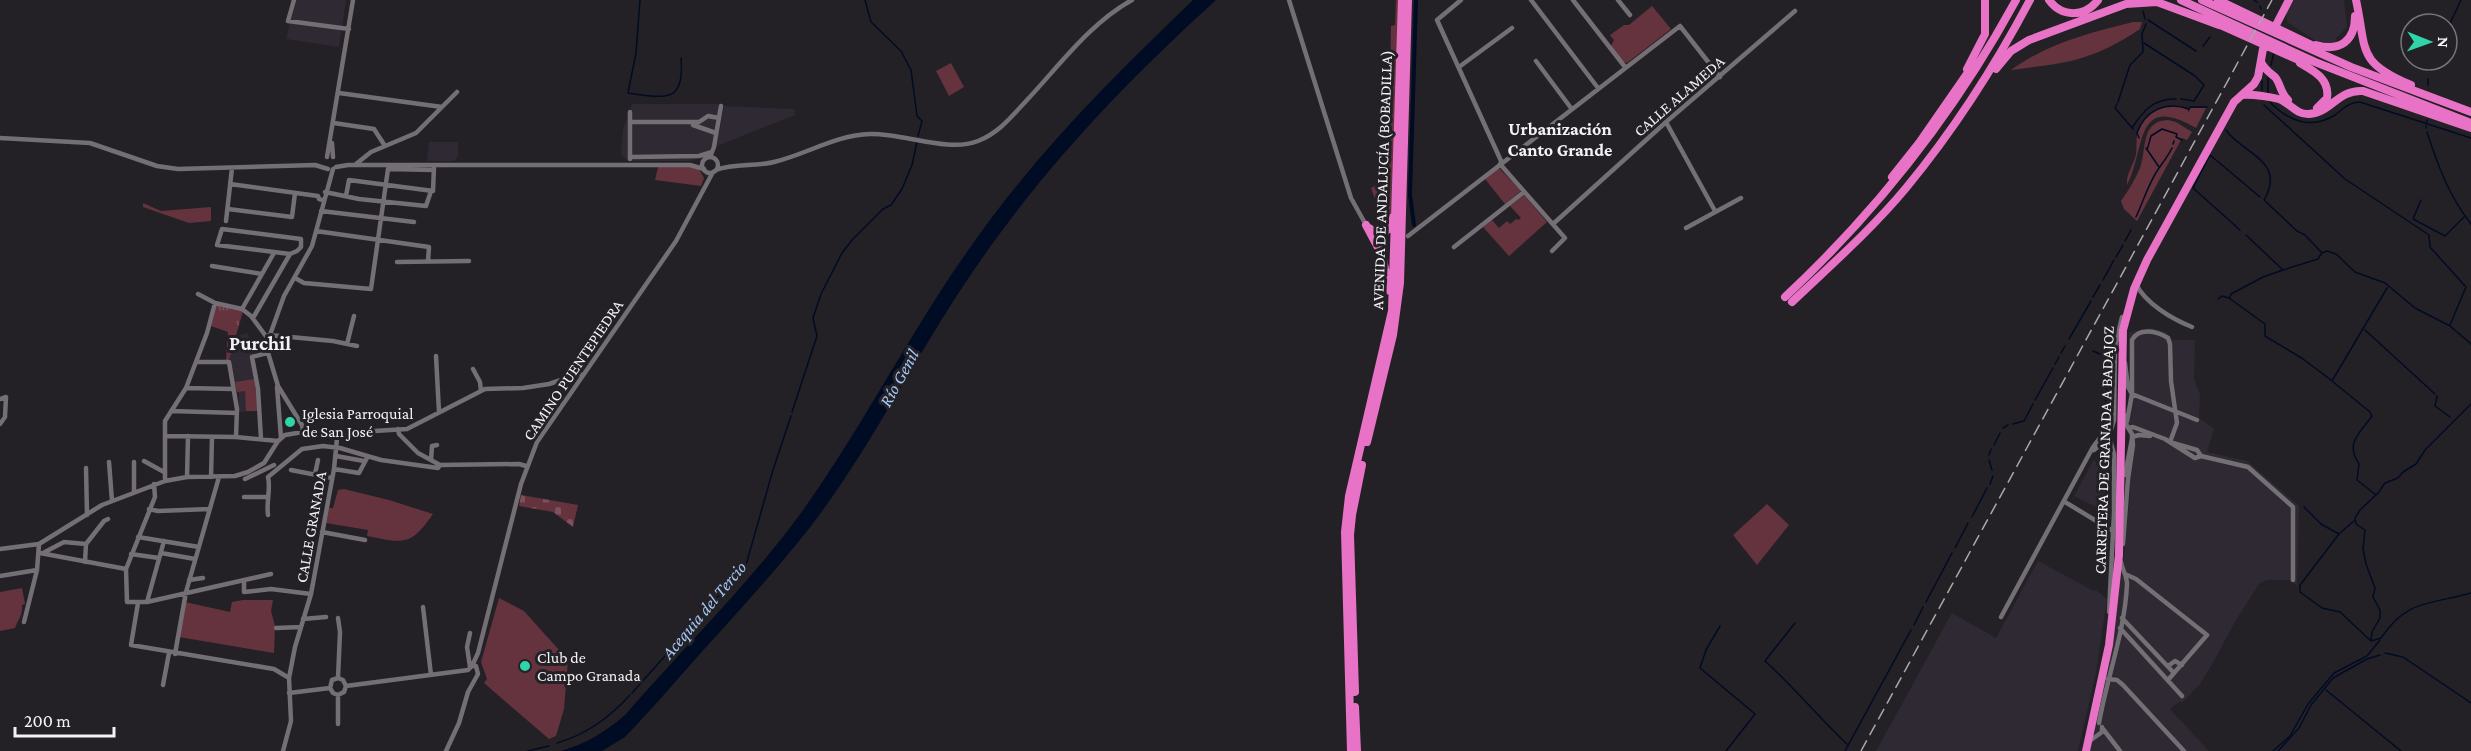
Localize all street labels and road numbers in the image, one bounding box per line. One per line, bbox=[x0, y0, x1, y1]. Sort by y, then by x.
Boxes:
street label: AVENIDA DE ANDALUCÍA (BOBADILLA) bbox=[1369, 50, 1396, 310]
street label: CALLE ALAMEDA bbox=[1630, 52, 1728, 140]
street label: CAMINO PUENTEPIEDRA bbox=[520, 296, 627, 443]
street label: CARRETERA DE GRANADA A BADAJOZ bbox=[2091, 326, 2118, 574]
street label: CALLE GRANADA bbox=[293, 469, 329, 584]

